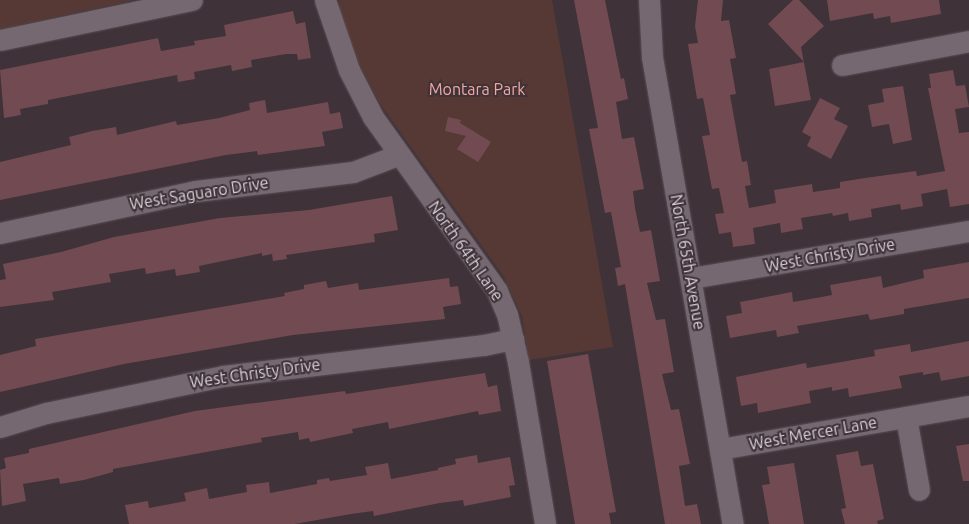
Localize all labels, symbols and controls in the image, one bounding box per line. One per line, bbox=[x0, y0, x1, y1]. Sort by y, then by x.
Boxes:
park label: Montara Park bbox=[429, 79, 525, 99]
street label: West Saguaro Drive bbox=[128, 173, 270, 213]
street label: North 65th Avenue bbox=[667, 193, 709, 331]
street label: North 64th Lane bbox=[424, 197, 508, 305]
street label: West Christy Drive bbox=[764, 234, 896, 276]
street label: West Christy Drive bbox=[188, 354, 322, 392]
street label: West Mercer Lane bbox=[748, 412, 878, 454]

